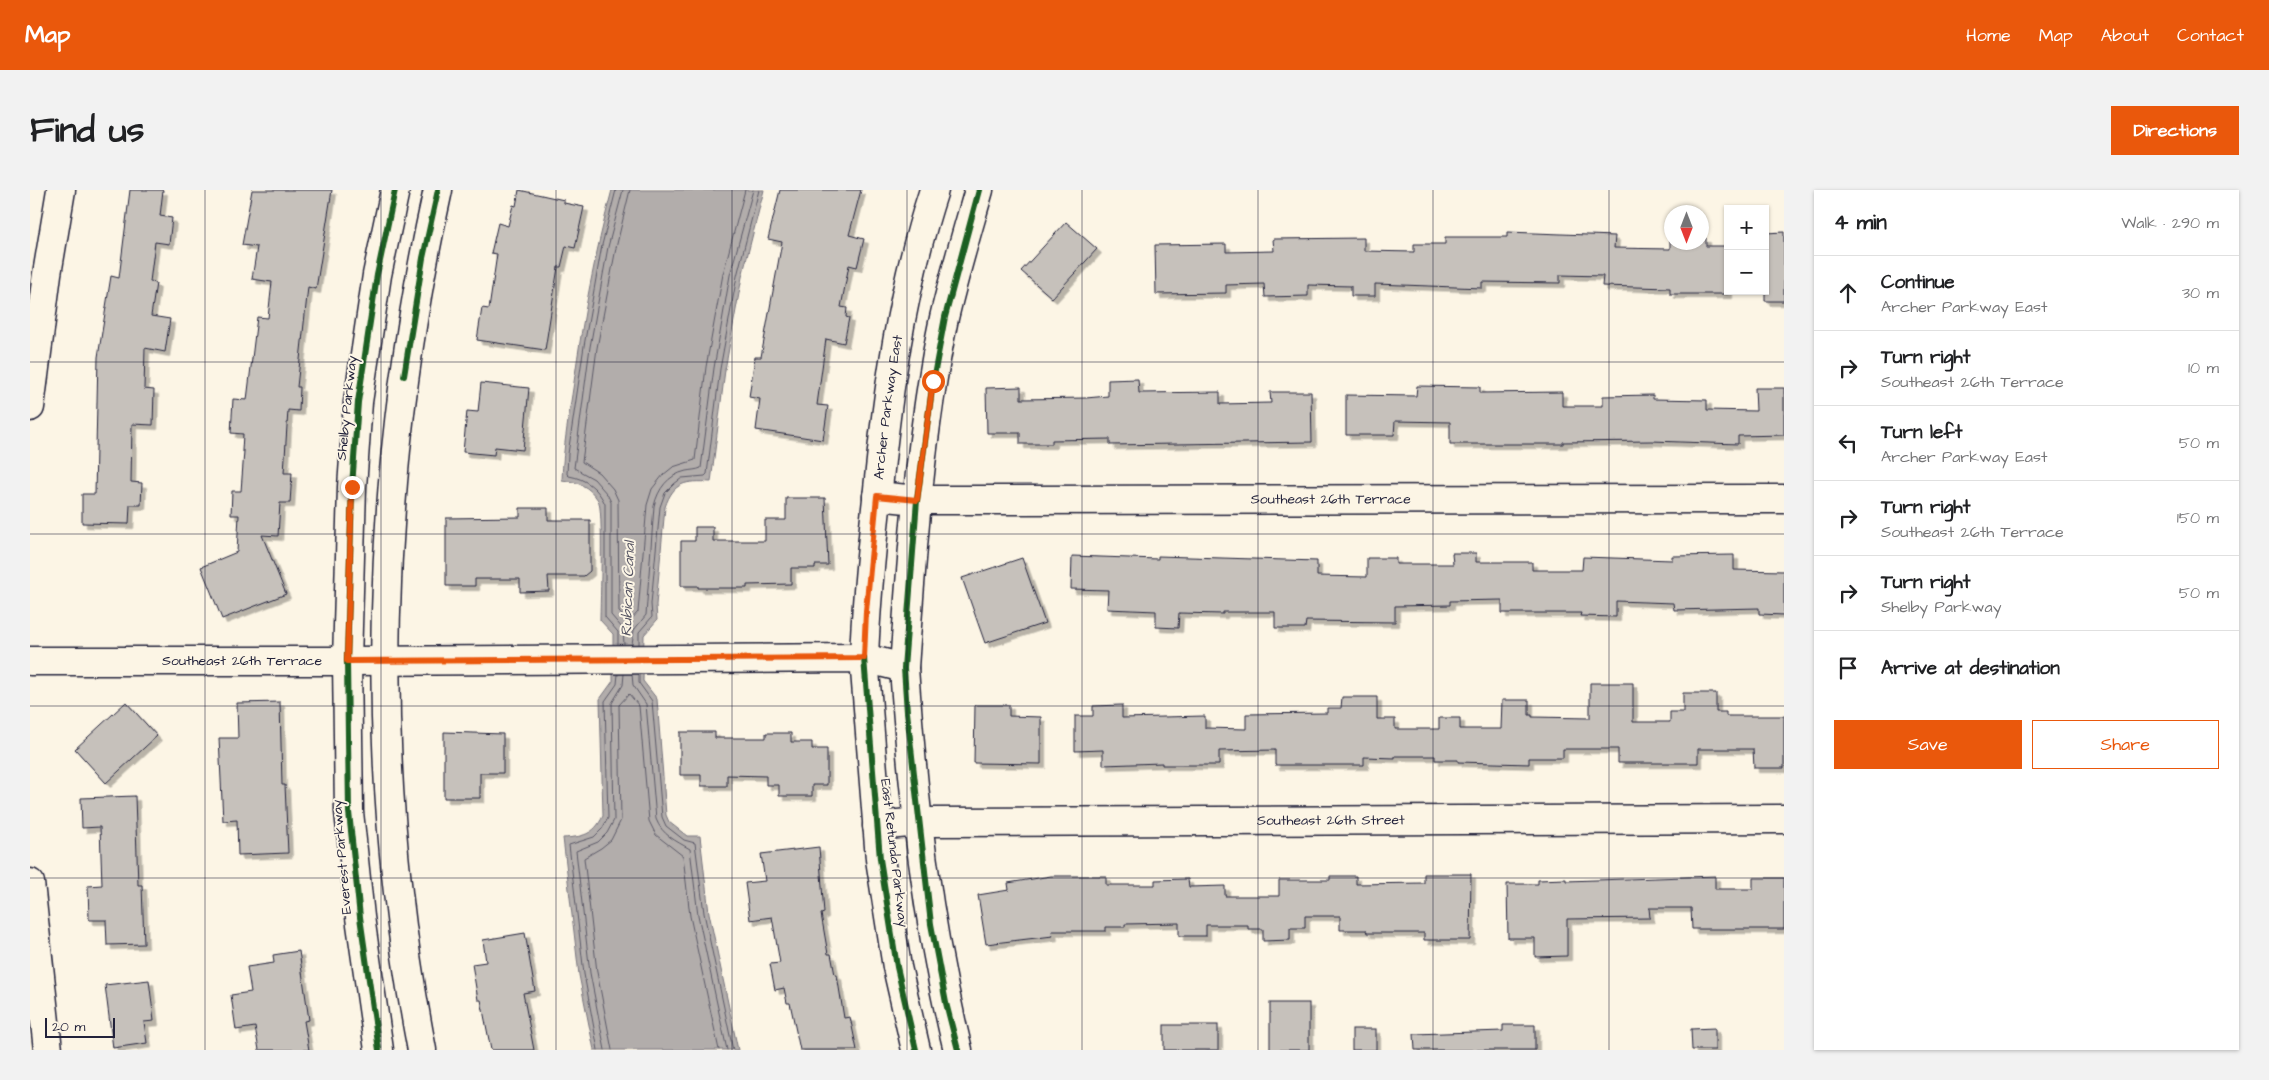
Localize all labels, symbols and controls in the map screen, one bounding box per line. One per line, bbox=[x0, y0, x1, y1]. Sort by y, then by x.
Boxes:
text: Map bbox=[25, 18, 70, 52]
text: Home bbox=[1966, 23, 2011, 48]
text: Map bbox=[2039, 23, 2073, 48]
text: About bbox=[2101, 23, 2149, 48]
text: Contact bbox=[2177, 23, 2244, 48]
text: Find us bbox=[30, 106, 144, 155]
button: Directions bbox=[2111, 106, 2239, 155]
north arrow bbox=[1664, 205, 1709, 250]
map controls bbox=[1724, 205, 1769, 295]
button: + bbox=[1724, 205, 1769, 250]
text: 4 min bbox=[1834, 208, 1887, 237]
text: Walk · 290 m bbox=[2121, 212, 2219, 234]
button: − bbox=[1724, 250, 1769, 295]
text: Continue bbox=[1881, 269, 1955, 296]
icon: ahead bbox=[1834, 279, 1862, 307]
text: 30 m bbox=[2182, 282, 2219, 304]
text: Archer Parkway East bbox=[1881, 296, 2047, 318]
street label: Archer Parkway East bbox=[869, 333, 908, 481]
text: Turn right bbox=[1881, 344, 1970, 371]
street label: Shelby Parkway bbox=[332, 354, 362, 461]
icon: right bbox=[1834, 354, 1862, 382]
text: 10 m bbox=[2188, 357, 2219, 379]
route start bbox=[922, 370, 945, 393]
text: Southeast 26th Terrace bbox=[1881, 371, 2064, 393]
text: Turn left bbox=[1881, 419, 1962, 446]
icon: left bbox=[1834, 429, 1862, 457]
text: 50 m bbox=[2179, 432, 2219, 454]
text: Archer Parkway East bbox=[1881, 446, 2047, 468]
route end bbox=[341, 476, 364, 499]
street label: Southeast 26th Terrace bbox=[1251, 489, 1411, 510]
text: Turn right bbox=[1881, 494, 1970, 521]
icon: right bbox=[1834, 504, 1862, 532]
text: 150 m bbox=[2177, 507, 2219, 529]
text: Southeast 26th Terrace bbox=[1881, 521, 2064, 543]
water label: Rubican Canal bbox=[616, 539, 640, 637]
text: Turn right bbox=[1881, 569, 1970, 596]
icon: right bbox=[1834, 579, 1862, 607]
text: 50 m bbox=[2179, 582, 2219, 604]
text: Shelby Parkway bbox=[1881, 596, 2001, 618]
street label: Southeast 26th Terrace bbox=[162, 651, 322, 671]
icon: arrive bbox=[1834, 654, 1862, 682]
text: Arrive at destination bbox=[1881, 655, 2060, 682]
button: Save bbox=[1834, 720, 2022, 769]
button: Share bbox=[2032, 720, 2219, 769]
street label: East Retunda Parkway bbox=[875, 778, 913, 929]
street label: Everest Parkway bbox=[327, 798, 357, 915]
street label: Southeast 26th Street bbox=[1257, 810, 1405, 831]
scale bar bbox=[45, 1015, 115, 1038]
text: 20 m bbox=[52, 1017, 85, 1037]

